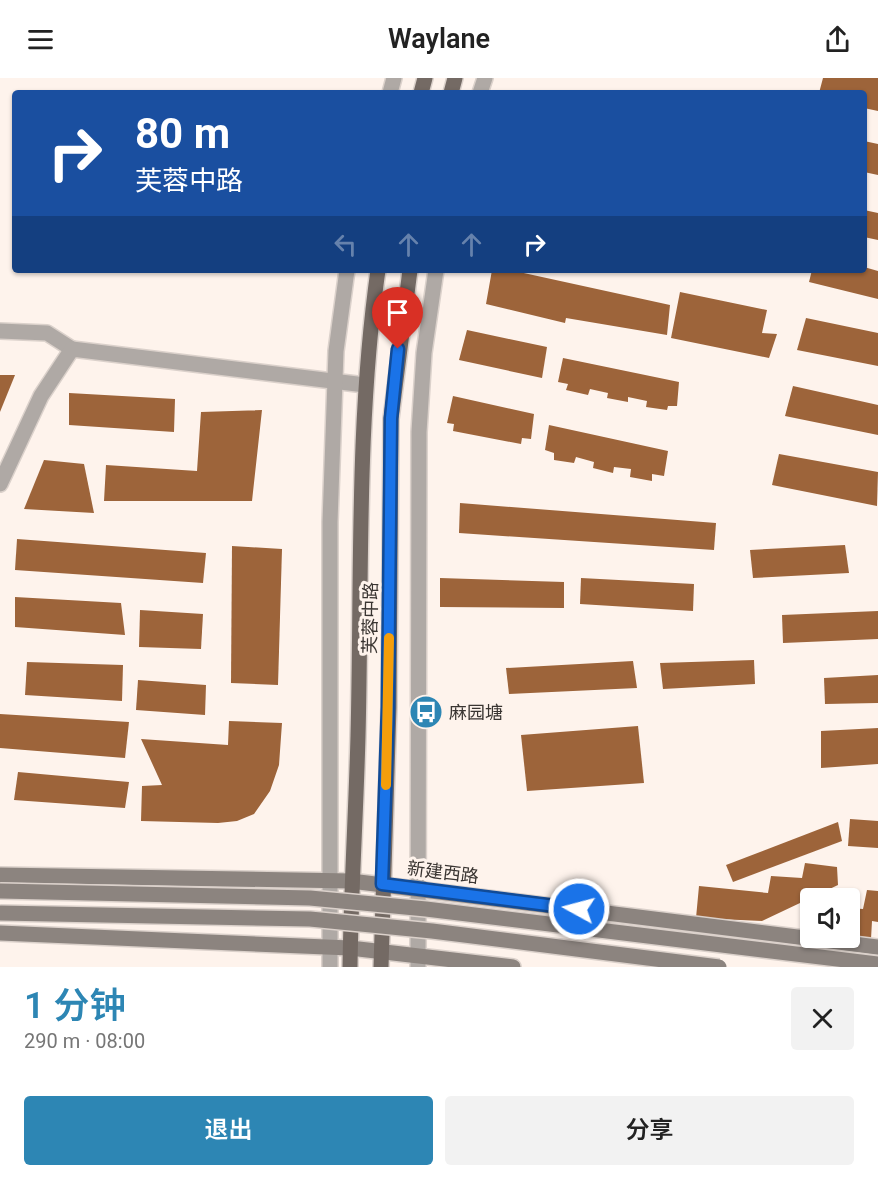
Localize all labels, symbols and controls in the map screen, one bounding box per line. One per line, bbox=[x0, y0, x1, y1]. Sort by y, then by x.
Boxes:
icon: menu bbox=[24, 23, 57, 56]
text: Waylane bbox=[388, 23, 490, 55]
icon: share bbox=[821, 23, 854, 56]
text: 80 m bbox=[135, 109, 230, 158]
icon: right bbox=[36, 114, 114, 192]
text: 芙蓉中路 bbox=[135, 165, 243, 197]
icon: left bbox=[329, 228, 362, 261]
icon: ahead bbox=[392, 228, 425, 261]
icon: ahead bbox=[455, 228, 488, 261]
icon: right bbox=[518, 228, 551, 261]
pin bbox=[372, 287, 423, 349]
icon: arrive bbox=[381, 296, 414, 329]
street label: 芙蓉中路 bbox=[359, 582, 381, 654]
bus stop icon: 麻园塘 bbox=[408, 694, 444, 730]
place label: 麻园塘 bbox=[449, 702, 503, 723]
street label: 新建西路 bbox=[406, 857, 480, 887]
position arrow bbox=[547, 877, 611, 941]
map controls bbox=[800, 888, 860, 948]
button: sound bbox=[800, 888, 860, 948]
text: 1 分钟 bbox=[24, 985, 126, 1027]
button: close bbox=[791, 987, 854, 1050]
text: 290 m · 08:00 bbox=[24, 1029, 145, 1053]
button: 退出 bbox=[24, 1096, 433, 1165]
button: 分享 bbox=[445, 1096, 854, 1165]

